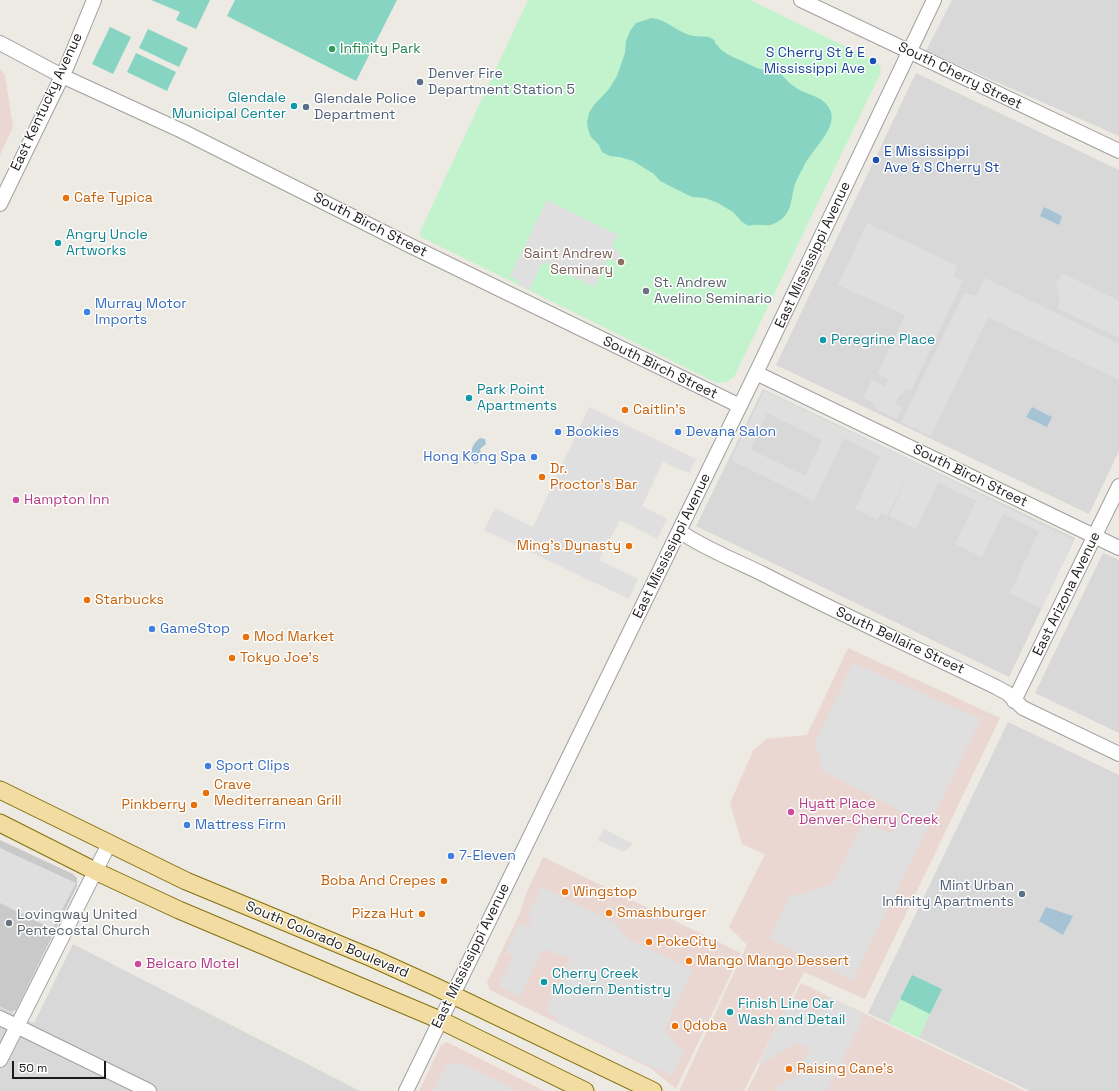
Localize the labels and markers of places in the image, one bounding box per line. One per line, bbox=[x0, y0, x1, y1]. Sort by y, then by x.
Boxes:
place label: Infinity Park bbox=[340, 41, 421, 57]
marker: Infinity Park bbox=[327, 44, 337, 54]
place label: S Cherry St & E Mississippi Ave bbox=[764, 45, 865, 78]
marker: S Cherry St & E Mississippi Ave bbox=[868, 56, 878, 66]
place label: Denver Fire Department Station 5 bbox=[428, 66, 575, 98]
marker: Denver Fire Department Station 5 bbox=[415, 77, 425, 87]
place label: Glendale Municipal Center bbox=[172, 90, 286, 122]
place label: Glendale Police Department bbox=[314, 91, 416, 124]
marker: Glendale Municipal Center bbox=[289, 101, 299, 111]
marker: Glendale Police Department bbox=[301, 102, 311, 112]
place label: E Mississippi Ave & S Cherry St bbox=[884, 144, 1000, 176]
marker: E Mississippi Ave & S Cherry St bbox=[871, 155, 881, 165]
place label: Cafe Typica bbox=[74, 190, 153, 206]
marker: Cafe Typica bbox=[61, 193, 71, 203]
place label: Angry Uncle Artworks bbox=[66, 227, 148, 260]
marker: Angry Uncle Artworks bbox=[53, 238, 63, 248]
place label: Saint Andrew Seminary bbox=[524, 246, 613, 278]
marker: Saint Andrew Seminary bbox=[616, 257, 626, 267]
place label: St. Andrew Avelino Seminario bbox=[654, 275, 772, 308]
marker: St. Andrew Avelino Seminario bbox=[641, 286, 651, 296]
place label: Murray Motor Imports bbox=[95, 296, 187, 328]
marker: Murray Motor Imports bbox=[82, 307, 92, 317]
place label: Peregrine Place bbox=[831, 332, 935, 348]
marker: Peregrine Place bbox=[818, 335, 828, 345]
place label: Park Point Apartments bbox=[477, 382, 557, 414]
marker: Park Point Apartments bbox=[464, 393, 474, 403]
place label: Caitlin's bbox=[633, 402, 686, 418]
marker: Caitlin's bbox=[620, 405, 630, 415]
place label: Bookies bbox=[566, 424, 619, 440]
place label: Devana Salon bbox=[686, 424, 776, 440]
marker: Bookies bbox=[553, 427, 563, 437]
marker: Devana Salon bbox=[673, 427, 683, 437]
place label: Hong Kong Spa bbox=[423, 449, 526, 465]
marker: Hong Kong Spa bbox=[529, 452, 539, 462]
place label: Dr. Proctor's Bar bbox=[550, 461, 637, 494]
marker: Dr. Proctor's Bar bbox=[537, 472, 547, 482]
place label: Hampton Inn bbox=[24, 492, 110, 508]
marker: Hampton Inn bbox=[11, 495, 21, 505]
place label: Ming's Dynasty bbox=[517, 538, 621, 554]
marker: Ming's Dynasty bbox=[624, 541, 634, 551]
place label: Starbucks bbox=[95, 592, 164, 608]
marker: Starbucks bbox=[82, 595, 92, 605]
place label: GameStop bbox=[160, 621, 230, 637]
marker: GameStop bbox=[147, 624, 157, 634]
place label: Mod Market bbox=[254, 629, 334, 645]
marker: Mod Market bbox=[241, 632, 251, 642]
place label: Tokyo Joe's bbox=[240, 650, 319, 666]
marker: Tokyo Joe's bbox=[227, 653, 237, 663]
place label: Sport Clips bbox=[216, 758, 290, 774]
marker: Sport Clips bbox=[203, 761, 213, 771]
place label: Crave Mediterranean Grill bbox=[214, 777, 342, 810]
marker: Crave Mediterranean Grill bbox=[201, 788, 211, 798]
place label: Hyatt Place Denver-Cherry Creek bbox=[799, 796, 939, 828]
place label: Pinkberry bbox=[122, 797, 186, 813]
marker: Pinkberry bbox=[189, 800, 199, 810]
marker: Hyatt Place Denver-Cherry Creek bbox=[786, 807, 796, 817]
place label: Mattress Firm bbox=[195, 817, 286, 833]
marker: Mattress Firm bbox=[182, 820, 192, 830]
place label: 7-Eleven bbox=[459, 848, 516, 864]
marker: 7-Eleven bbox=[446, 851, 456, 861]
place label: Boba And Crepes bbox=[320, 873, 436, 889]
marker: Boba And Crepes bbox=[439, 876, 449, 886]
place label: Mint Urban Infinity Apartments bbox=[882, 878, 1014, 910]
place label: Wingstop bbox=[573, 884, 637, 900]
marker: Wingstop bbox=[560, 887, 570, 897]
marker: Mint Urban Infinity Apartments bbox=[1017, 889, 1027, 899]
place label: Smashburger bbox=[617, 905, 707, 921]
place label: Pizza Hut bbox=[352, 906, 414, 922]
place label: Lovingway United Pentecostal Church bbox=[17, 907, 150, 940]
marker: Smashburger bbox=[604, 908, 614, 918]
marker: Pizza Hut bbox=[417, 909, 427, 919]
marker: Lovingway United Pentecostal Church bbox=[4, 918, 14, 928]
place label: PokeCity bbox=[657, 934, 717, 950]
marker: PokeCity bbox=[644, 937, 654, 947]
place label: Mango Mango Dessert bbox=[697, 953, 849, 969]
place label: Belcaro Motel bbox=[146, 956, 239, 972]
marker: Mango Mango Dessert bbox=[684, 956, 694, 966]
marker: Belcaro Motel bbox=[133, 959, 143, 969]
place label: Cherry Creek Modern Dentistry bbox=[552, 966, 671, 998]
marker: Cherry Creek Modern Dentistry bbox=[539, 977, 549, 987]
place label: Finish Line Car Wash and Detail bbox=[738, 996, 846, 1028]
marker: Finish Line Car Wash and Detail bbox=[725, 1007, 735, 1017]
place label: Qdoba bbox=[683, 1018, 727, 1034]
marker: Qdoba bbox=[670, 1021, 680, 1031]
place label: Raising Cane's bbox=[797, 1061, 894, 1077]
marker: Raising Cane's bbox=[784, 1064, 794, 1074]

